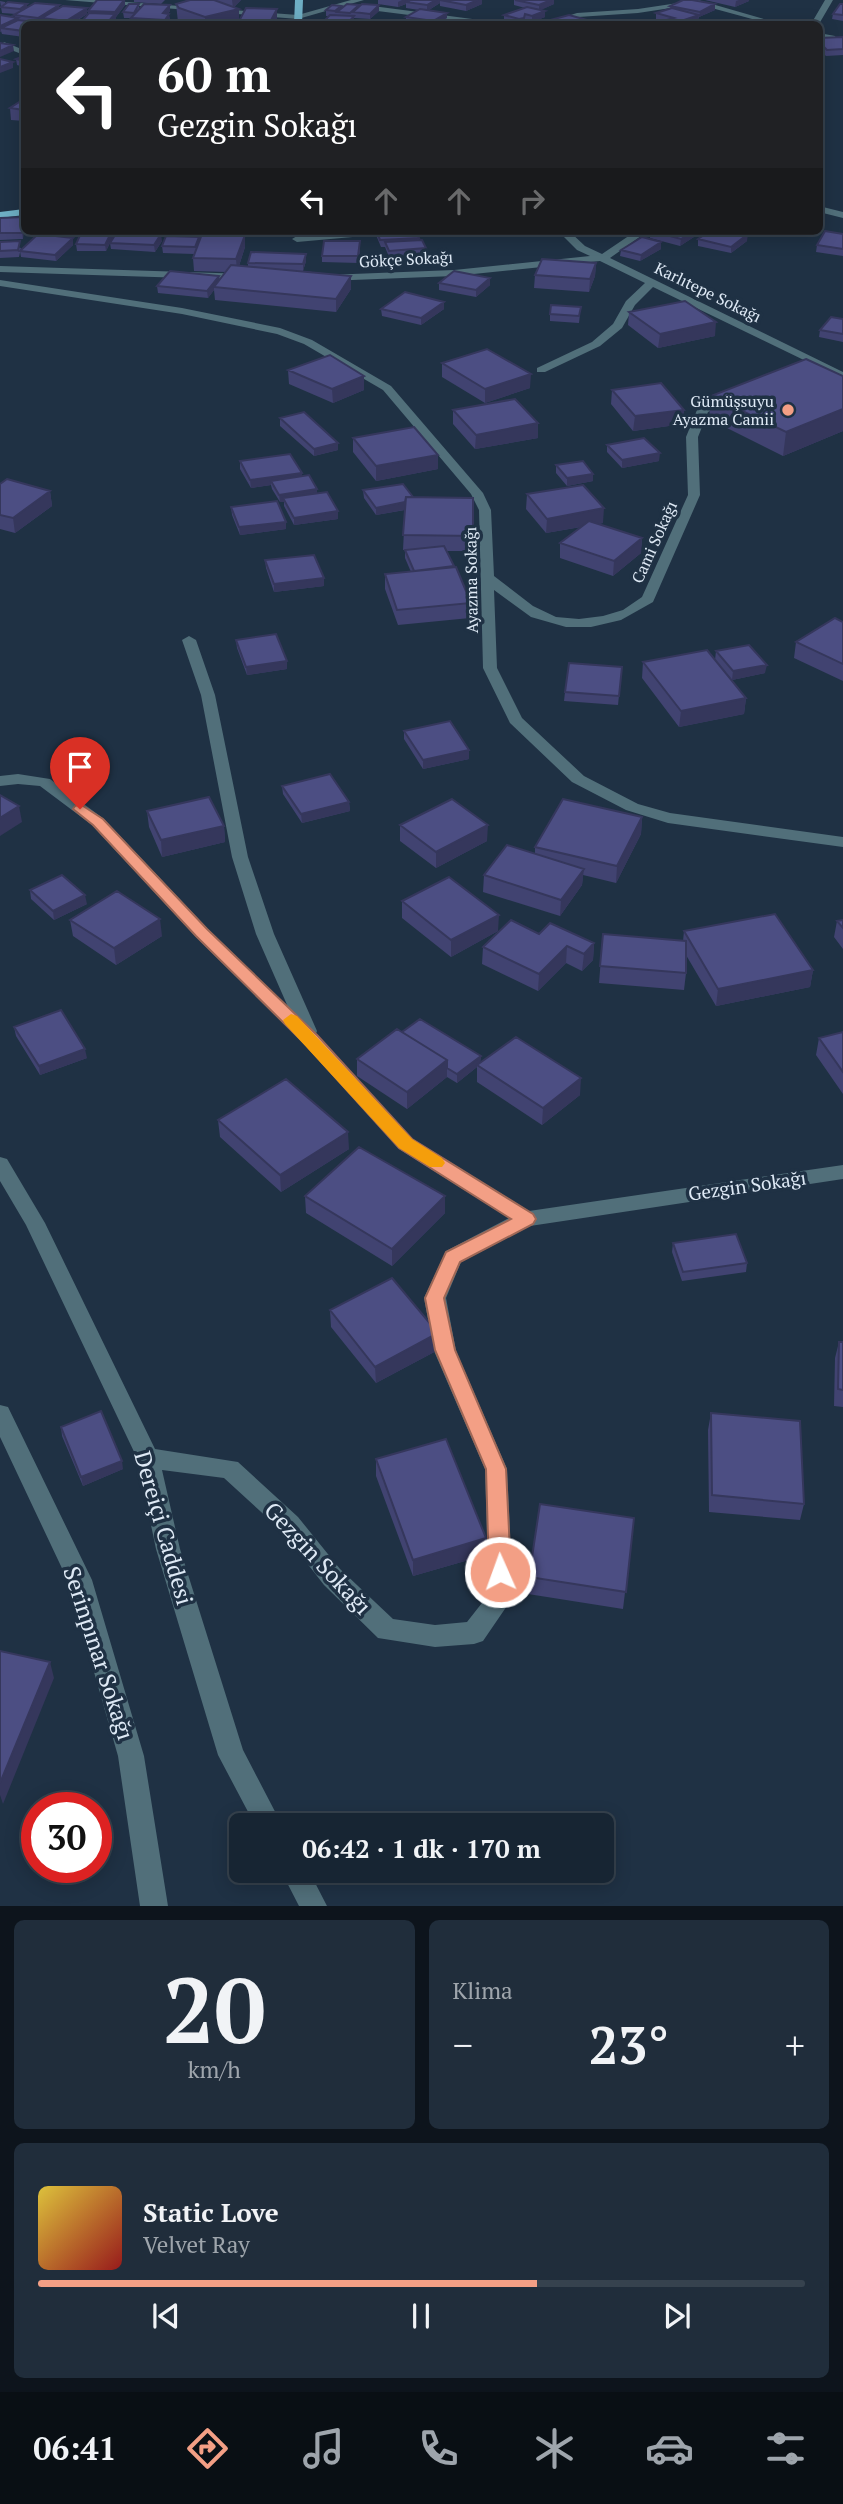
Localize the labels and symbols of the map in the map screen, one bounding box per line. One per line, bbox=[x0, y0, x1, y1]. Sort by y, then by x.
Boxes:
street label: Gökçe Sokağı bbox=[358, 246, 454, 272]
street label: Karlıtepe Sokağı bbox=[651, 257, 765, 327]
place label: Gümüşsuyu Ayazma Camii bbox=[673, 390, 774, 430]
marker: Gümüşsuyu Ayazma Camii bbox=[780, 402, 796, 418]
street label: Cami Sokağı bbox=[626, 497, 682, 587]
street label: Ayazma Sokağı bbox=[459, 526, 483, 633]
pin bbox=[50, 737, 110, 809]
street label: Gezgin Sokağı bbox=[686, 1164, 808, 1206]
street label: Dereiçi Caddesi bbox=[127, 1447, 201, 1609]
street label: Gezgin Sokağı bbox=[258, 1495, 378, 1621]
position arrow bbox=[463, 1535, 537, 1609]
street label: Serinpınar Sokağı bbox=[56, 1562, 142, 1744]
speed limit sign: 30 bbox=[21, 1792, 112, 1883]

